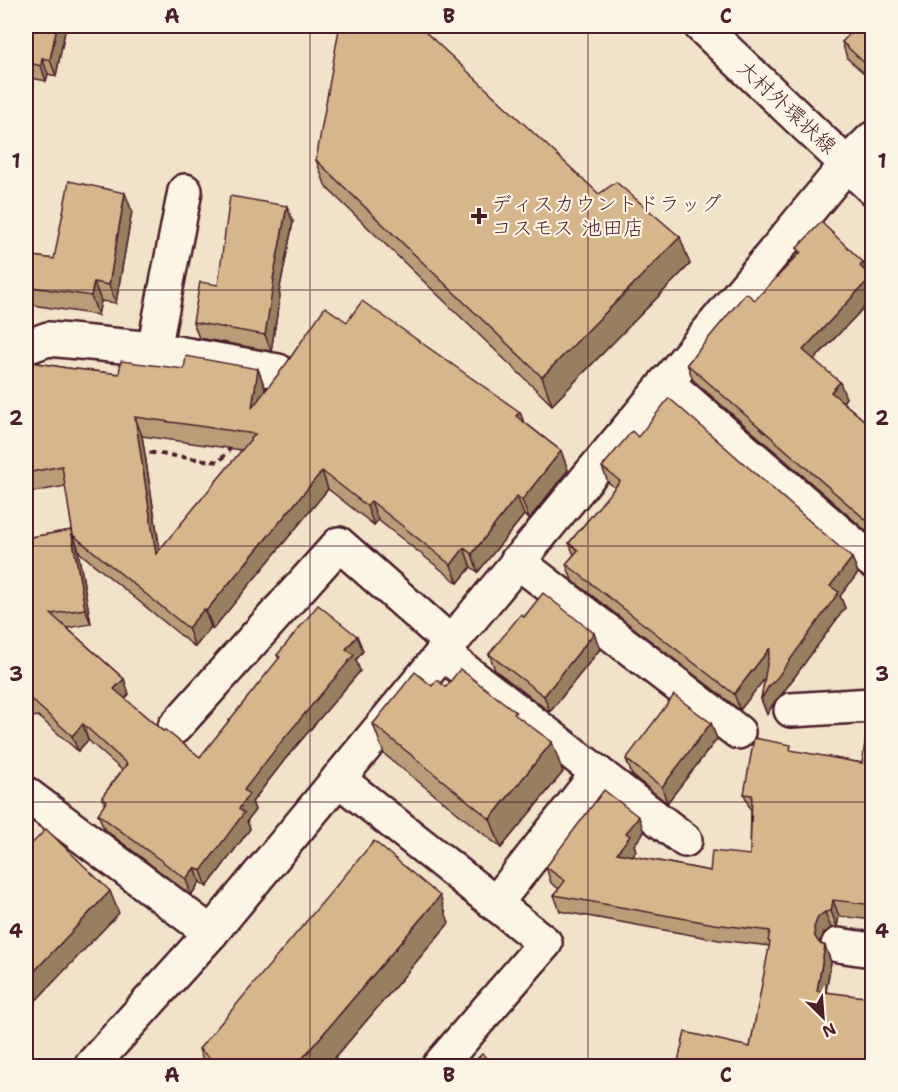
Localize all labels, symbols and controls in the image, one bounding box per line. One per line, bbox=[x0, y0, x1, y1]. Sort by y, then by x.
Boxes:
text: A bbox=[164, 3, 180, 29]
text: B bbox=[443, 3, 455, 29]
text: C bbox=[720, 3, 732, 29]
street label: 大村外環状線 bbox=[731, 54, 843, 160]
text: 1 bbox=[11, 148, 21, 174]
text: 1 bbox=[877, 148, 887, 174]
place label: ディスカウントドラッグ コスモス 池田店 bbox=[491, 190, 722, 242]
marker: ディスカウントドラッグ コスモス 池田店 bbox=[472, 209, 486, 223]
text: 2 bbox=[9, 405, 23, 431]
text: 2 bbox=[875, 405, 889, 431]
text: 3 bbox=[9, 661, 23, 687]
text: 3 bbox=[875, 661, 889, 687]
text: 4 bbox=[9, 918, 23, 944]
text: 4 bbox=[875, 918, 889, 944]
north arrow bbox=[793, 987, 853, 1047]
text: N bbox=[819, 1018, 839, 1042]
text: A bbox=[164, 1062, 180, 1088]
text: B bbox=[443, 1062, 455, 1088]
text: C bbox=[720, 1062, 732, 1088]

